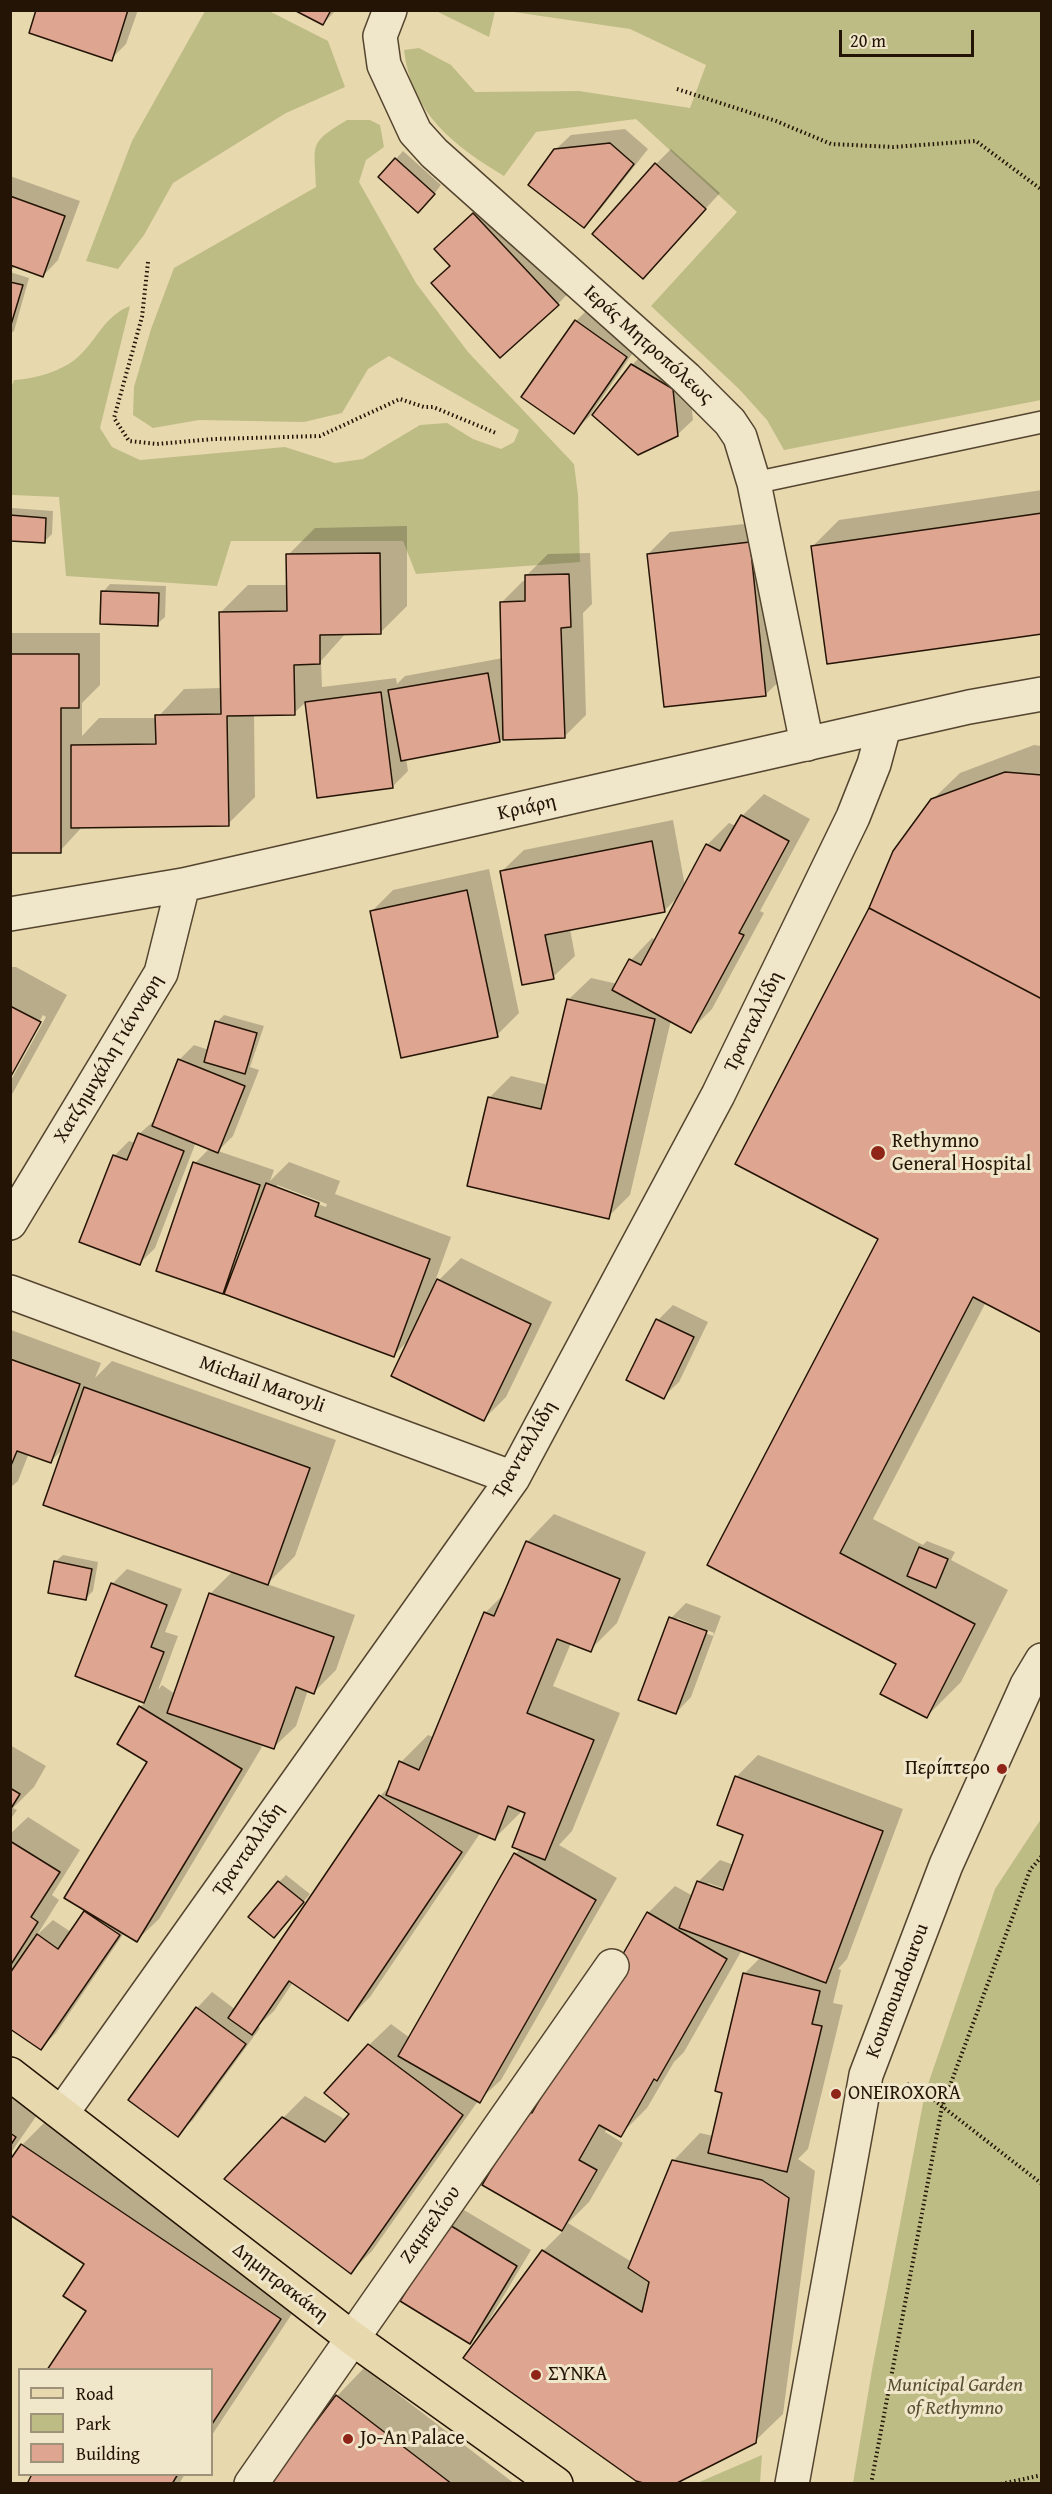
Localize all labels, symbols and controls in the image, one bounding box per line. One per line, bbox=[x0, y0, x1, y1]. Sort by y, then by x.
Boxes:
scale bar bbox=[842, 18, 977, 56]
text: 20 m bbox=[850, 27, 886, 54]
street label: Ιεράς Μητροπόλεως bbox=[578, 280, 718, 410]
street label: Κριάρη bbox=[496, 790, 558, 826]
street label: Τρανταλλίδη bbox=[719, 968, 789, 1076]
street label: Χατζημιχάλη Γιάνναρη bbox=[49, 970, 169, 1148]
place label: Rethymno General Hospital bbox=[892, 1130, 1031, 1177]
marker: Rethymno General Hospital bbox=[869, 1144, 887, 1162]
street label: Michail Maroyli bbox=[196, 1351, 328, 1419]
street label: Τρανταλλίδη bbox=[487, 1397, 563, 1503]
place label: Περίπτερο bbox=[905, 1757, 990, 1781]
marker: Περίπτερο bbox=[995, 1762, 1009, 1776]
street label: Τρανταλλίδη bbox=[208, 1799, 290, 1901]
street label: Koumoundourou bbox=[861, 1920, 935, 2062]
place label: ONEIROXORA bbox=[848, 2082, 961, 2106]
marker: ONEIROXORA bbox=[829, 2087, 843, 2101]
street label: Ζαμπελίου bbox=[396, 2182, 466, 2268]
street label: Δημητρακάκη bbox=[227, 2238, 333, 2328]
place label: ΣΥΝΚΑ bbox=[548, 2363, 608, 2387]
legend bbox=[18, 2368, 213, 2476]
marker: ΣΥΝΚΑ bbox=[529, 2368, 543, 2382]
park label: Municipal Garden of Rethymno bbox=[887, 2374, 1023, 2421]
text: Road bbox=[76, 2380, 114, 2407]
text: Park bbox=[76, 2410, 111, 2437]
place label: Jo-An Palace bbox=[360, 2427, 465, 2451]
marker: Jo-An Palace bbox=[341, 2432, 355, 2446]
text: Building bbox=[76, 2440, 140, 2467]

